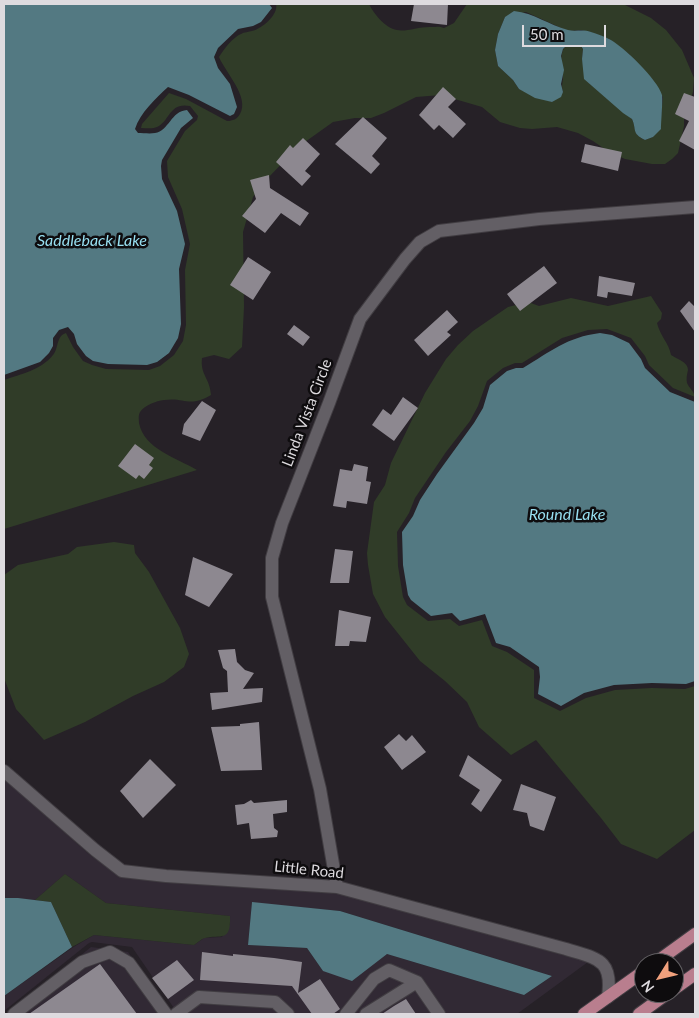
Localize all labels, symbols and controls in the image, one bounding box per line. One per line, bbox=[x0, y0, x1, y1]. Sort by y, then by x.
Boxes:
scale bar bbox=[524, 15, 608, 47]
text: 50 m bbox=[530, 25, 564, 43]
water label: Saddleback Lake bbox=[37, 231, 147, 251]
street label: Linda Vista Circle bbox=[278, 357, 336, 469]
water label: Round Lake bbox=[529, 505, 605, 525]
street label: Little Road bbox=[273, 857, 345, 883]
north arrow bbox=[634, 953, 684, 1003]
text: N bbox=[637, 977, 657, 996]

